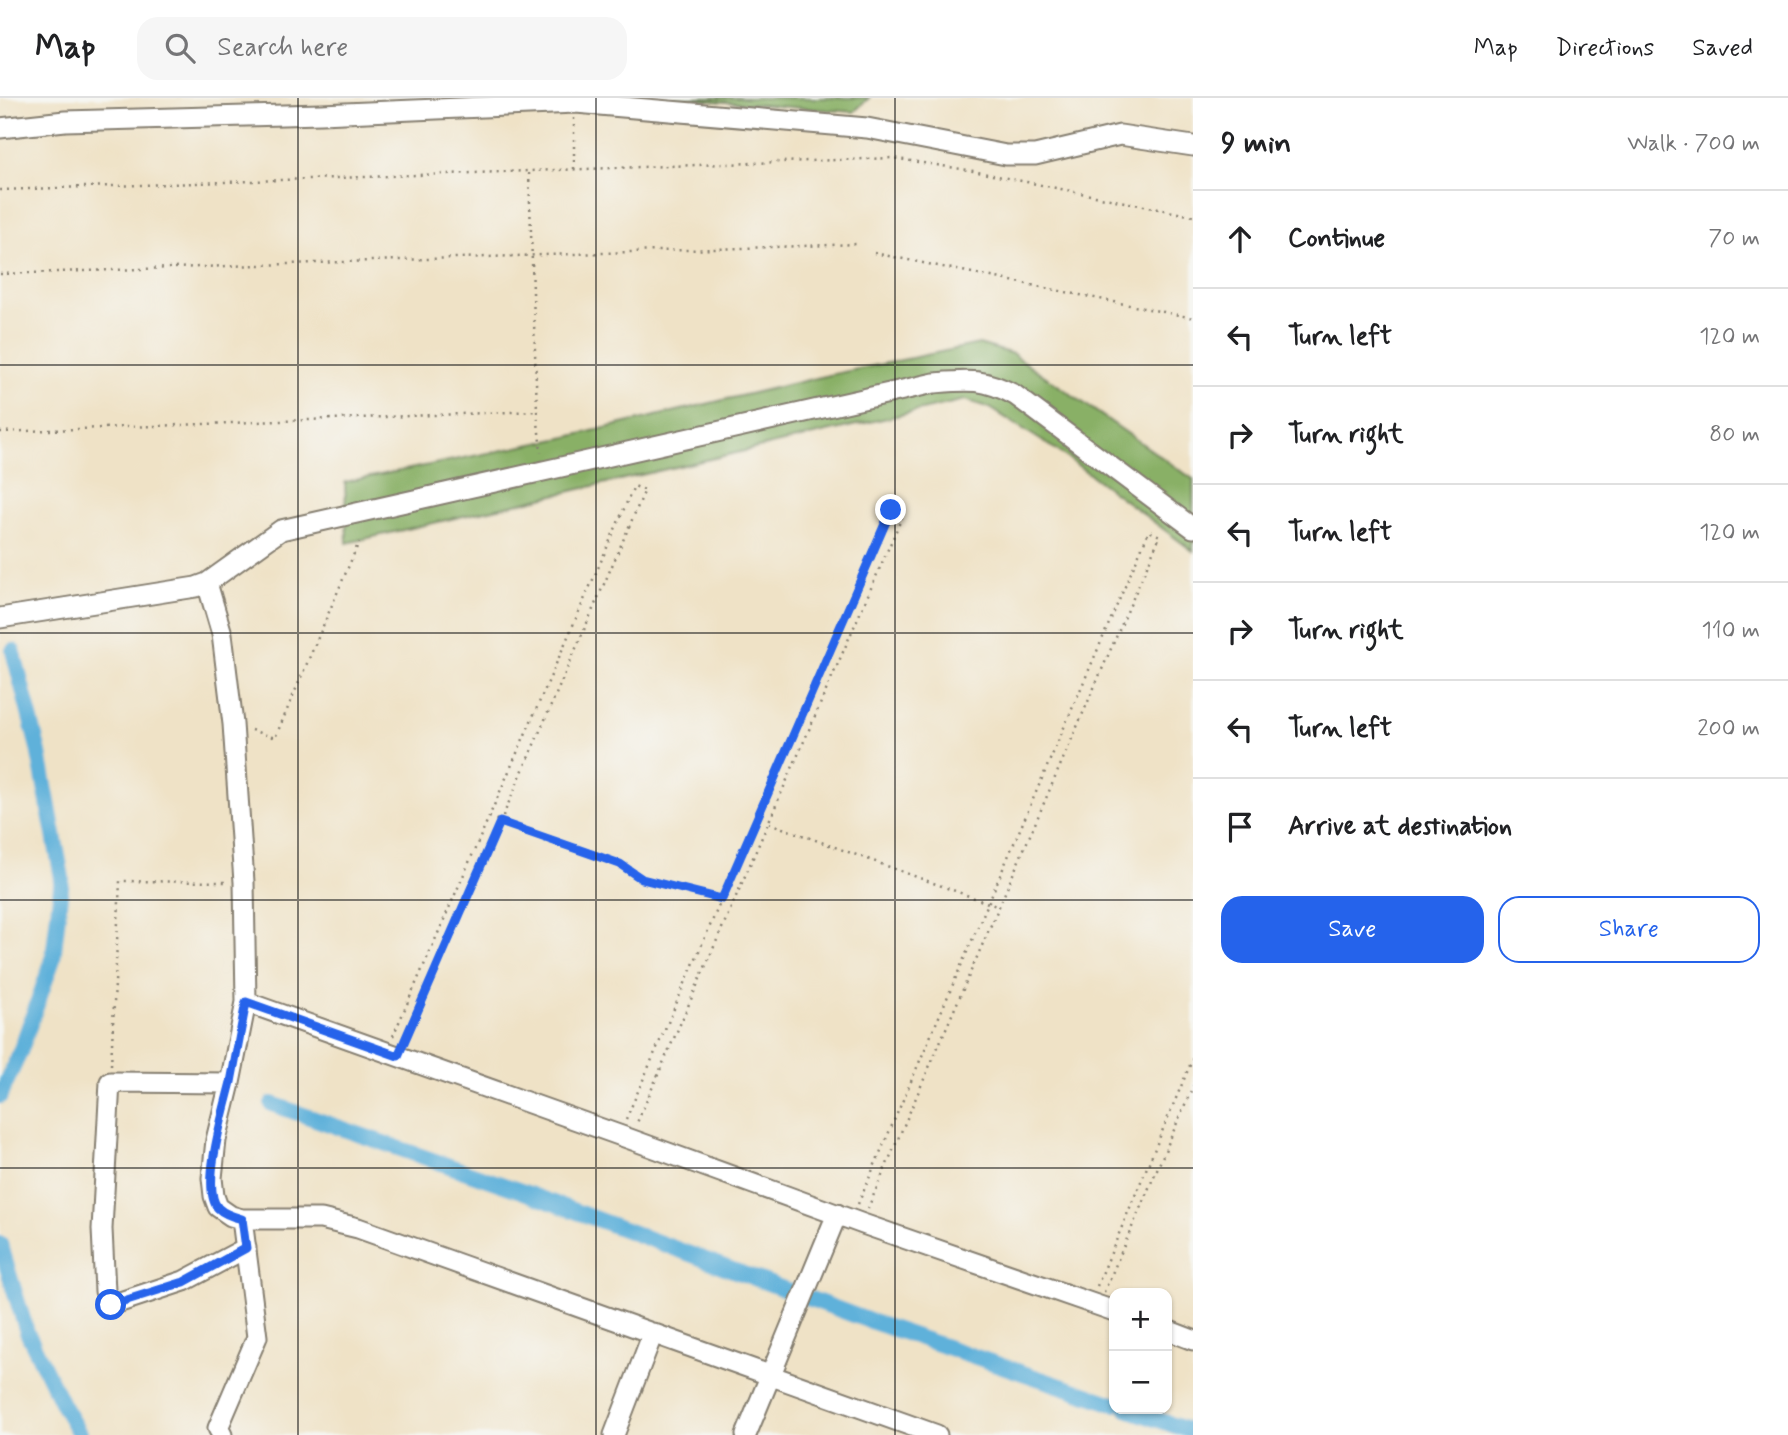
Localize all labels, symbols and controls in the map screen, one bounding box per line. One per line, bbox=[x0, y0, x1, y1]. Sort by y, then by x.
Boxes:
search box bbox=[137, 17, 627, 80]
text: Map bbox=[35, 26, 95, 70]
icon: search bbox=[161, 29, 199, 67]
text: Search here bbox=[217, 31, 348, 65]
text: Map bbox=[1474, 33, 1518, 64]
text: Directions bbox=[1556, 33, 1654, 64]
text: Saved bbox=[1692, 33, 1753, 64]
text: 9 min bbox=[1221, 124, 1291, 163]
text: Walk · 700 m bbox=[1627, 129, 1760, 159]
icon: ahead bbox=[1221, 220, 1259, 258]
text: Continue bbox=[1288, 222, 1385, 256]
text: 70 m bbox=[1708, 224, 1760, 254]
icon: left bbox=[1221, 318, 1259, 356]
text: Turn left bbox=[1288, 320, 1392, 354]
text: 120 m bbox=[1699, 322, 1760, 352]
icon: right bbox=[1221, 416, 1259, 454]
text: Turn right bbox=[1288, 418, 1404, 452]
text: 80 m bbox=[1709, 420, 1760, 450]
route end bbox=[875, 494, 906, 525]
icon: left bbox=[1221, 514, 1259, 552]
text: Turn left bbox=[1288, 516, 1392, 550]
text: 120 m bbox=[1699, 518, 1760, 548]
icon: right bbox=[1221, 612, 1259, 650]
text: Turn right bbox=[1288, 614, 1404, 648]
text: 110 m bbox=[1701, 616, 1760, 646]
icon: left bbox=[1221, 710, 1259, 748]
text: Turn left bbox=[1288, 712, 1392, 746]
text: 200 m bbox=[1697, 714, 1760, 744]
icon: arrive bbox=[1221, 808, 1259, 846]
text: Arrive at destination bbox=[1288, 810, 1512, 844]
button: Save bbox=[1221, 896, 1484, 963]
button: Share bbox=[1498, 896, 1760, 963]
map controls bbox=[1109, 1288, 1172, 1414]
button: + bbox=[1109, 1288, 1172, 1351]
route start bbox=[95, 1289, 126, 1320]
button: − bbox=[1109, 1351, 1172, 1414]

